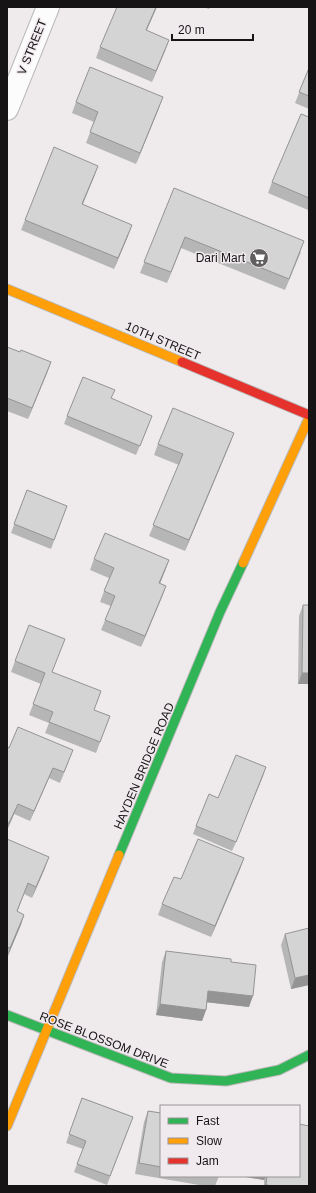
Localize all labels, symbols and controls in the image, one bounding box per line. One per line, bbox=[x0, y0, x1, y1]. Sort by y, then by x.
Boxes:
scale bar bbox=[172, 16, 253, 42]
street label: V STREET bbox=[15, 17, 50, 77]
text: 20 m bbox=[178, 23, 205, 37]
supermarket icon: Dari Mart bbox=[248, 247, 270, 269]
place label: Dari Mart bbox=[196, 251, 246, 265]
street label: 10TH STREET bbox=[123, 319, 203, 363]
street label: HAYDEN BRIDGE ROAD bbox=[111, 700, 177, 832]
street label: ROSE BLOSSOM DRIVE bbox=[38, 1009, 170, 1071]
legend bbox=[160, 1105, 300, 1177]
text: Fast bbox=[196, 1114, 220, 1128]
text: Slow bbox=[196, 1134, 222, 1148]
text: Jam bbox=[196, 1154, 219, 1168]

